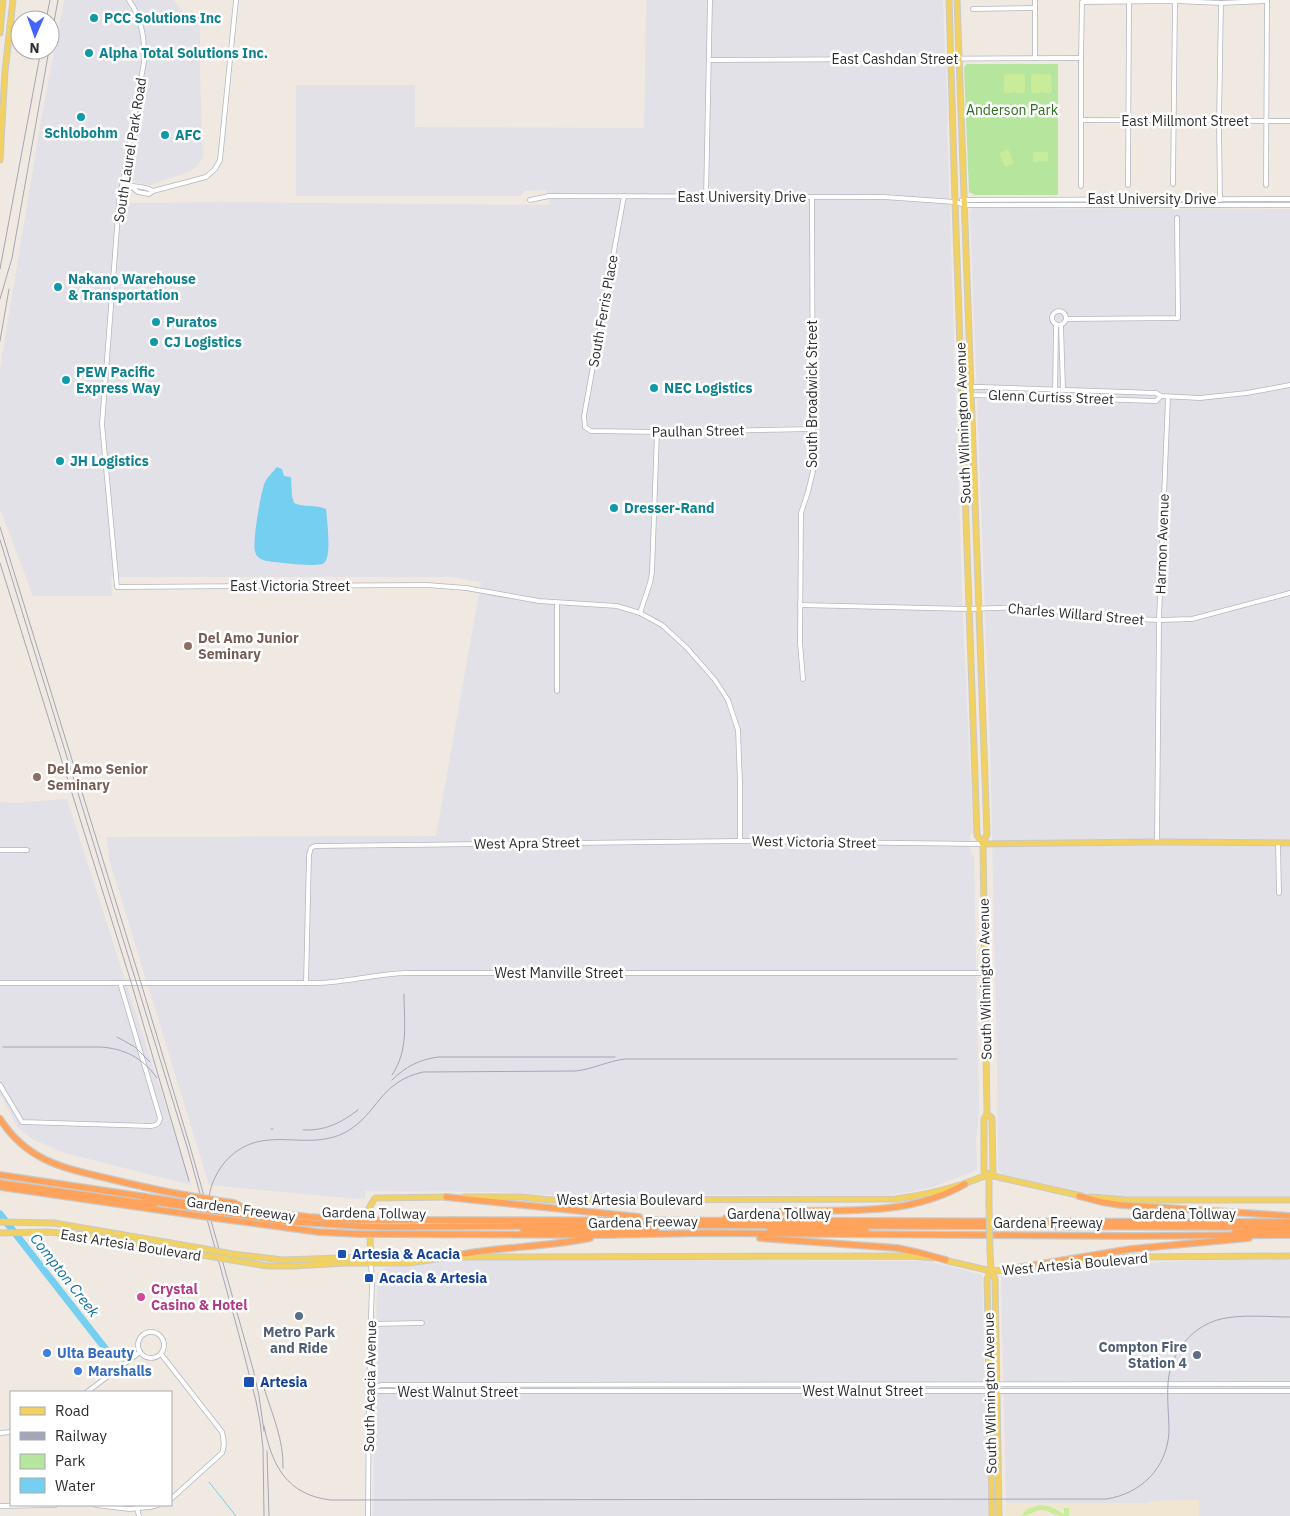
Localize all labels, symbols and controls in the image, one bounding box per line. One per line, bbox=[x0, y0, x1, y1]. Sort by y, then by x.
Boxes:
place label: PCC Solutions Inc bbox=[104, 9, 221, 27]
north arrow bbox=[10, 10, 60, 60]
marker: PCC Solutions Inc bbox=[88, 12, 100, 24]
text: N bbox=[29, 39, 40, 57]
place label: Alpha Total Solutions Inc. bbox=[99, 44, 268, 62]
marker: Alpha Total Solutions Inc. bbox=[83, 47, 95, 59]
street label: East Cashdan Street bbox=[832, 50, 958, 68]
street label: South Laurel Park Road bbox=[110, 76, 150, 224]
park label: Anderson Park bbox=[966, 101, 1059, 119]
marker: Schlobohm bbox=[75, 111, 87, 123]
street label: East Millmont Street bbox=[1121, 112, 1249, 130]
place label: Schlobohm bbox=[44, 124, 118, 142]
place label: AFC bbox=[175, 126, 201, 144]
marker: AFC bbox=[159, 129, 171, 141]
street label: East University Drive bbox=[677, 188, 807, 206]
street label: East University Drive bbox=[1087, 190, 1217, 208]
street label: South Ferris Place bbox=[584, 253, 622, 368]
place label: Nakano Warehouse & Transportation bbox=[68, 270, 196, 304]
marker: Nakano Warehouse & Transportation bbox=[52, 281, 64, 293]
place label: Puratos bbox=[166, 313, 217, 331]
marker: Puratos bbox=[150, 316, 162, 328]
street label: South Broadwick Street bbox=[803, 320, 821, 468]
place label: CJ Logistics bbox=[164, 333, 242, 351]
marker: CJ Logistics bbox=[148, 336, 160, 348]
street label: South Wilmington Avenue bbox=[951, 342, 975, 504]
place label: PEW Pacific Express Way bbox=[76, 363, 161, 397]
marker: PEW Pacific Express Way bbox=[60, 374, 72, 386]
place label: NEC Logistics bbox=[664, 379, 753, 397]
marker: NEC Logistics bbox=[648, 382, 660, 394]
street label: Glenn Curtiss Street bbox=[988, 386, 1114, 408]
street label: Paulhan Street bbox=[652, 421, 745, 441]
place label: JH Logistics bbox=[70, 452, 149, 470]
marker: JH Logistics bbox=[54, 455, 66, 467]
street label: Harmon Avenue bbox=[1151, 493, 1173, 595]
place label: Dresser-Rand bbox=[624, 499, 715, 517]
marker: Dresser-Rand bbox=[608, 502, 620, 514]
street label: East Victoria Street bbox=[230, 577, 350, 595]
street label: Charles Willard Street bbox=[1007, 599, 1145, 629]
place label: Del Amo Junior Seminary bbox=[198, 629, 299, 663]
marker: Del Amo Junior Seminary bbox=[182, 640, 194, 652]
place label: Del Amo Senior Seminary bbox=[47, 760, 148, 794]
marker: Del Amo Senior Seminary bbox=[31, 771, 43, 783]
street label: West Victoria Street bbox=[752, 832, 876, 852]
street label: West Apra Street bbox=[474, 833, 580, 853]
street label: South Wilmington Avenue bbox=[975, 898, 995, 1060]
street label: West Manville Street bbox=[495, 964, 624, 982]
street label: West Artesia Boulevard bbox=[557, 1191, 703, 1209]
street label: Gardena Freeway bbox=[185, 1192, 297, 1226]
street label: Gardena Tollway bbox=[322, 1203, 426, 1223]
street label: Gardena Tollway bbox=[727, 1205, 831, 1223]
street label: Gardena Tollway bbox=[1132, 1205, 1236, 1223]
street label: Gardena Freeway bbox=[588, 1212, 698, 1232]
street label: Gardena Freeway bbox=[993, 1214, 1103, 1232]
street label: East Artesia Boulevard bbox=[59, 1225, 203, 1265]
water label: Compton Creek bbox=[26, 1229, 104, 1321]
place label: Artesia & Acacia bbox=[352, 1245, 460, 1263]
marker: Artesia & Acacia bbox=[336, 1248, 348, 1260]
street label: West Artesia Boulevard bbox=[1001, 1249, 1149, 1279]
place label: Acacia & Artesia bbox=[379, 1269, 487, 1287]
marker: Acacia & Artesia bbox=[363, 1272, 375, 1284]
place label: Crystal Casino & Hotel bbox=[151, 1280, 247, 1314]
marker: Crystal Casino & Hotel bbox=[135, 1291, 147, 1303]
marker: Metro Park and Ride bbox=[293, 1310, 305, 1322]
street label: South Wilmington Avenue bbox=[980, 1312, 1000, 1474]
street label: South Acacia Avenue bbox=[360, 1320, 380, 1452]
place label: Metro Park and Ride bbox=[263, 1323, 336, 1357]
place label: Compton Fire Station 4 bbox=[1099, 1338, 1187, 1372]
place label: Ulta Beauty bbox=[57, 1344, 134, 1362]
marker: Ulta Beauty bbox=[41, 1347, 53, 1359]
marker: Compton Fire Station 4 bbox=[1191, 1349, 1203, 1361]
place label: Marshalls bbox=[88, 1362, 152, 1380]
marker: Marshalls bbox=[72, 1365, 84, 1377]
place label: Artesia bbox=[260, 1373, 308, 1391]
marker: Artesia bbox=[242, 1375, 256, 1389]
street label: West Walnut Street bbox=[802, 1382, 924, 1400]
street label: West Walnut Street bbox=[397, 1383, 519, 1401]
legend bbox=[10, 1391, 172, 1506]
text: Road bbox=[55, 1401, 90, 1420]
text: Railway bbox=[55, 1426, 108, 1445]
text: Park bbox=[55, 1451, 85, 1470]
text: Water bbox=[55, 1476, 96, 1495]

